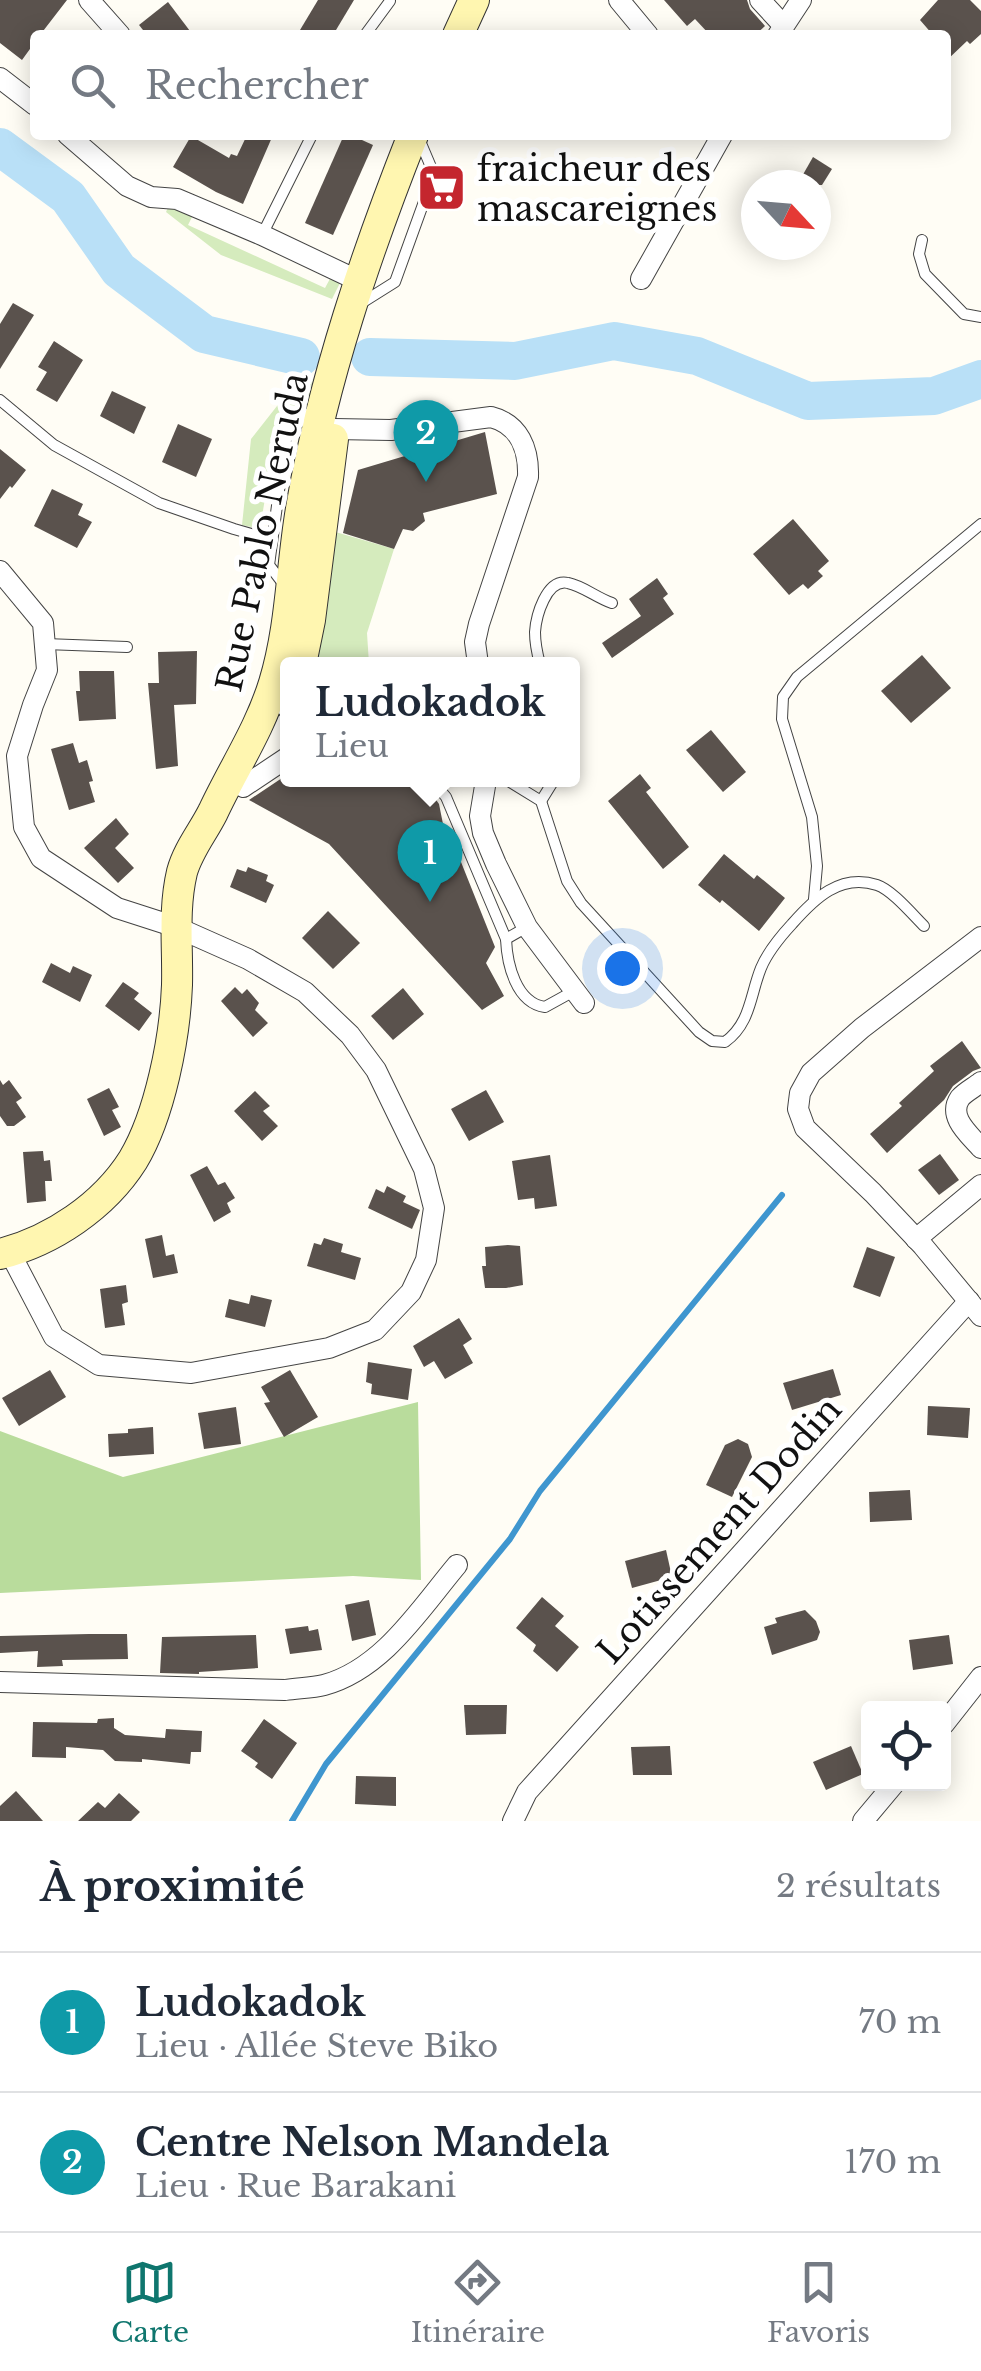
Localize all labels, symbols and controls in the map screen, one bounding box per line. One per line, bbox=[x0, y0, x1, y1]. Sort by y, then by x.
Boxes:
search box bbox=[30, 30, 951, 140]
icon: search bbox=[65, 58, 120, 113]
text: Rechercher bbox=[145, 62, 369, 109]
place label: fraicheur des mascareignes bbox=[477, 147, 717, 230]
supermarket icon: fraicheur des mascareignes bbox=[416, 162, 468, 214]
north arrow bbox=[741, 170, 831, 260]
street label: Rue Pablo Neruda bbox=[207, 368, 317, 695]
pin: 2 bbox=[394, 400, 458, 482]
popup bbox=[280, 657, 580, 787]
text: Ludokadok bbox=[315, 679, 545, 726]
text: Lieu bbox=[315, 726, 389, 766]
pin: 1 bbox=[398, 820, 462, 902]
your location bbox=[597, 943, 648, 994]
street label: Lotissement Dodin bbox=[588, 1388, 850, 1672]
map controls bbox=[861, 1701, 951, 1791]
button: locate bbox=[861, 1701, 951, 1791]
text: À proximité bbox=[40, 1860, 305, 1912]
text: 2 résultats bbox=[776, 1866, 941, 1906]
text: Ludokadok bbox=[135, 1979, 366, 2026]
text: 1 bbox=[66, 2002, 79, 2042]
text: 70 m bbox=[859, 2002, 941, 2042]
text: Lieu · Allée Steve Biko bbox=[135, 2026, 498, 2066]
text: Centre Nelson Mandela bbox=[135, 2119, 610, 2166]
text: 2 bbox=[62, 2142, 83, 2182]
text: 170 m bbox=[844, 2142, 941, 2182]
text: Lieu · Rue Barakani bbox=[135, 2166, 456, 2206]
tab: Carte bbox=[111, 2255, 189, 2350]
tab: Itinéraire bbox=[411, 2255, 545, 2350]
tab: Favoris bbox=[767, 2255, 870, 2350]

